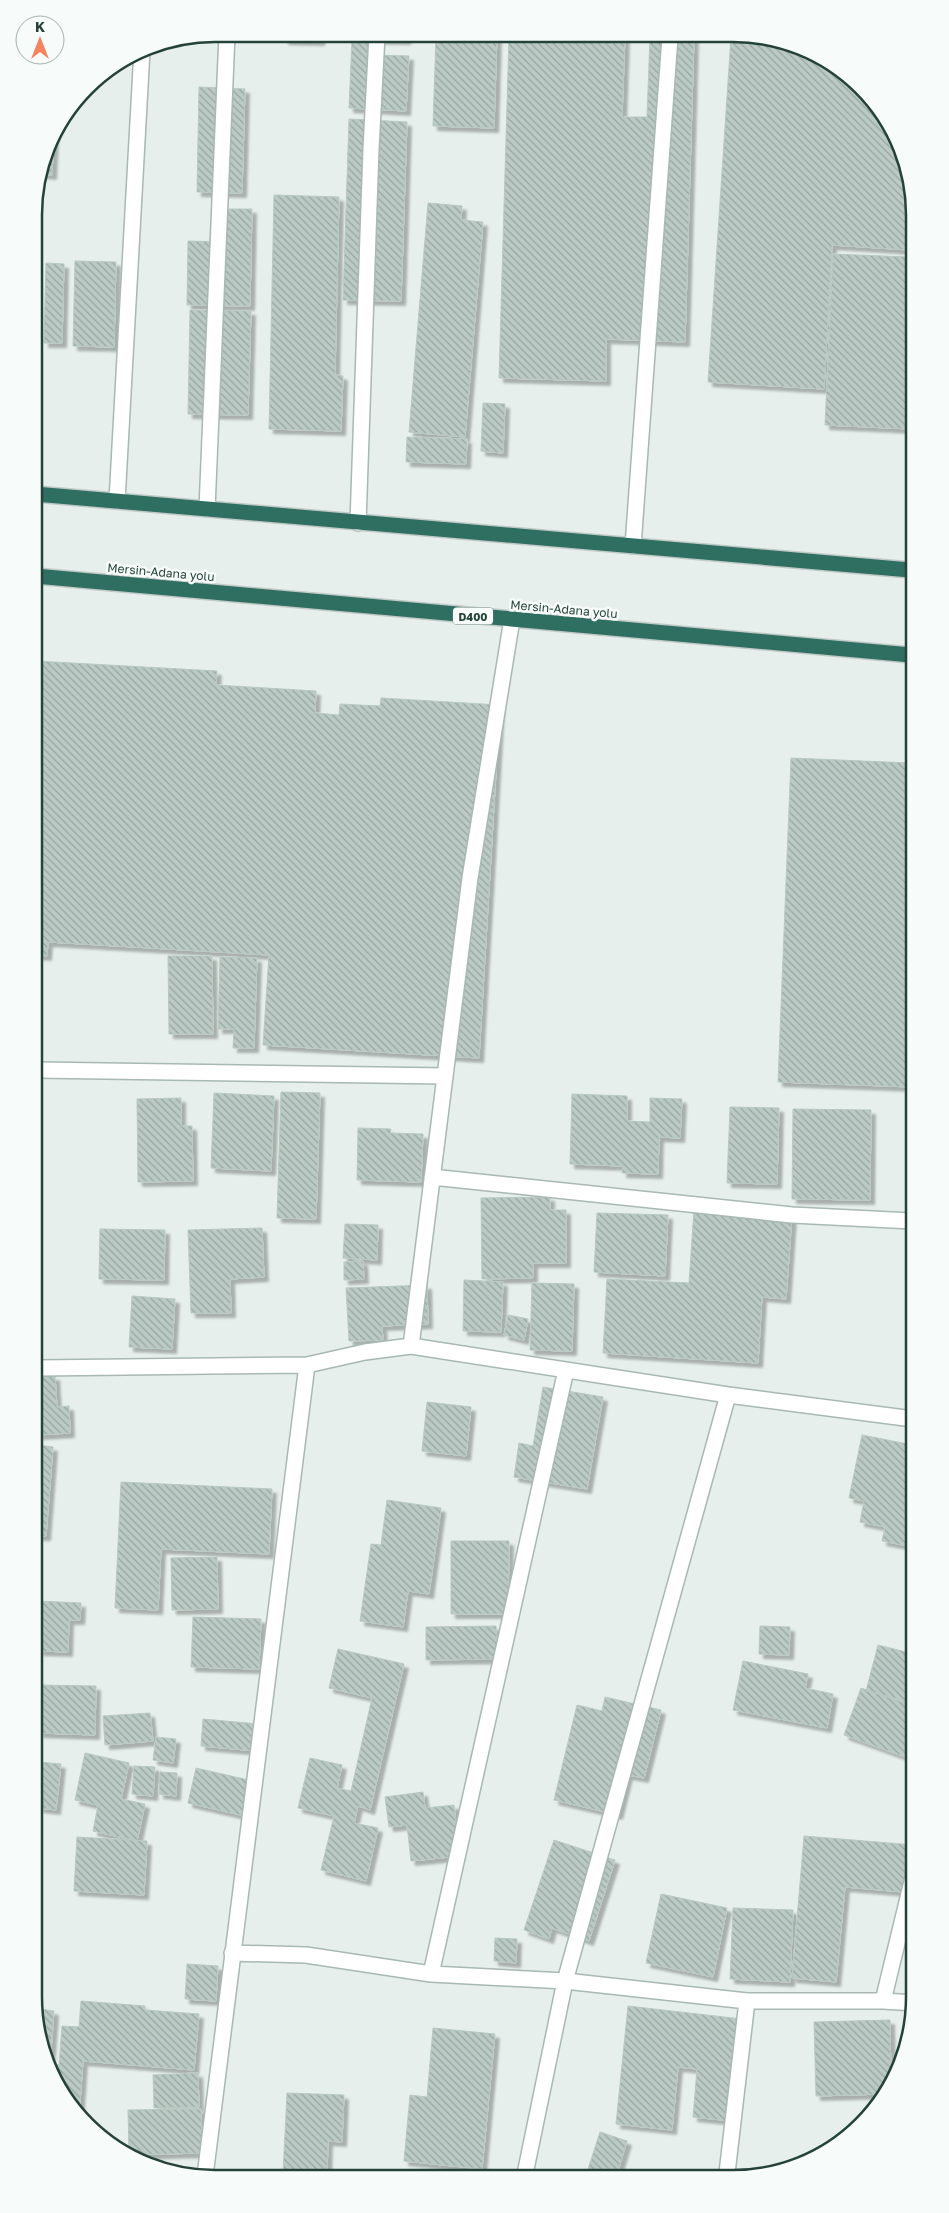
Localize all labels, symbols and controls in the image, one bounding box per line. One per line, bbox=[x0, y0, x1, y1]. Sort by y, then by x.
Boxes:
north arrow bbox=[15, 15, 65, 65]
text: K bbox=[35, 18, 45, 35]
street label: Mersin-Adana yolu bbox=[107, 560, 215, 584]
street label: Mersin-Adana yolu bbox=[510, 597, 618, 621]
road number: D400 bbox=[453, 608, 493, 624]

